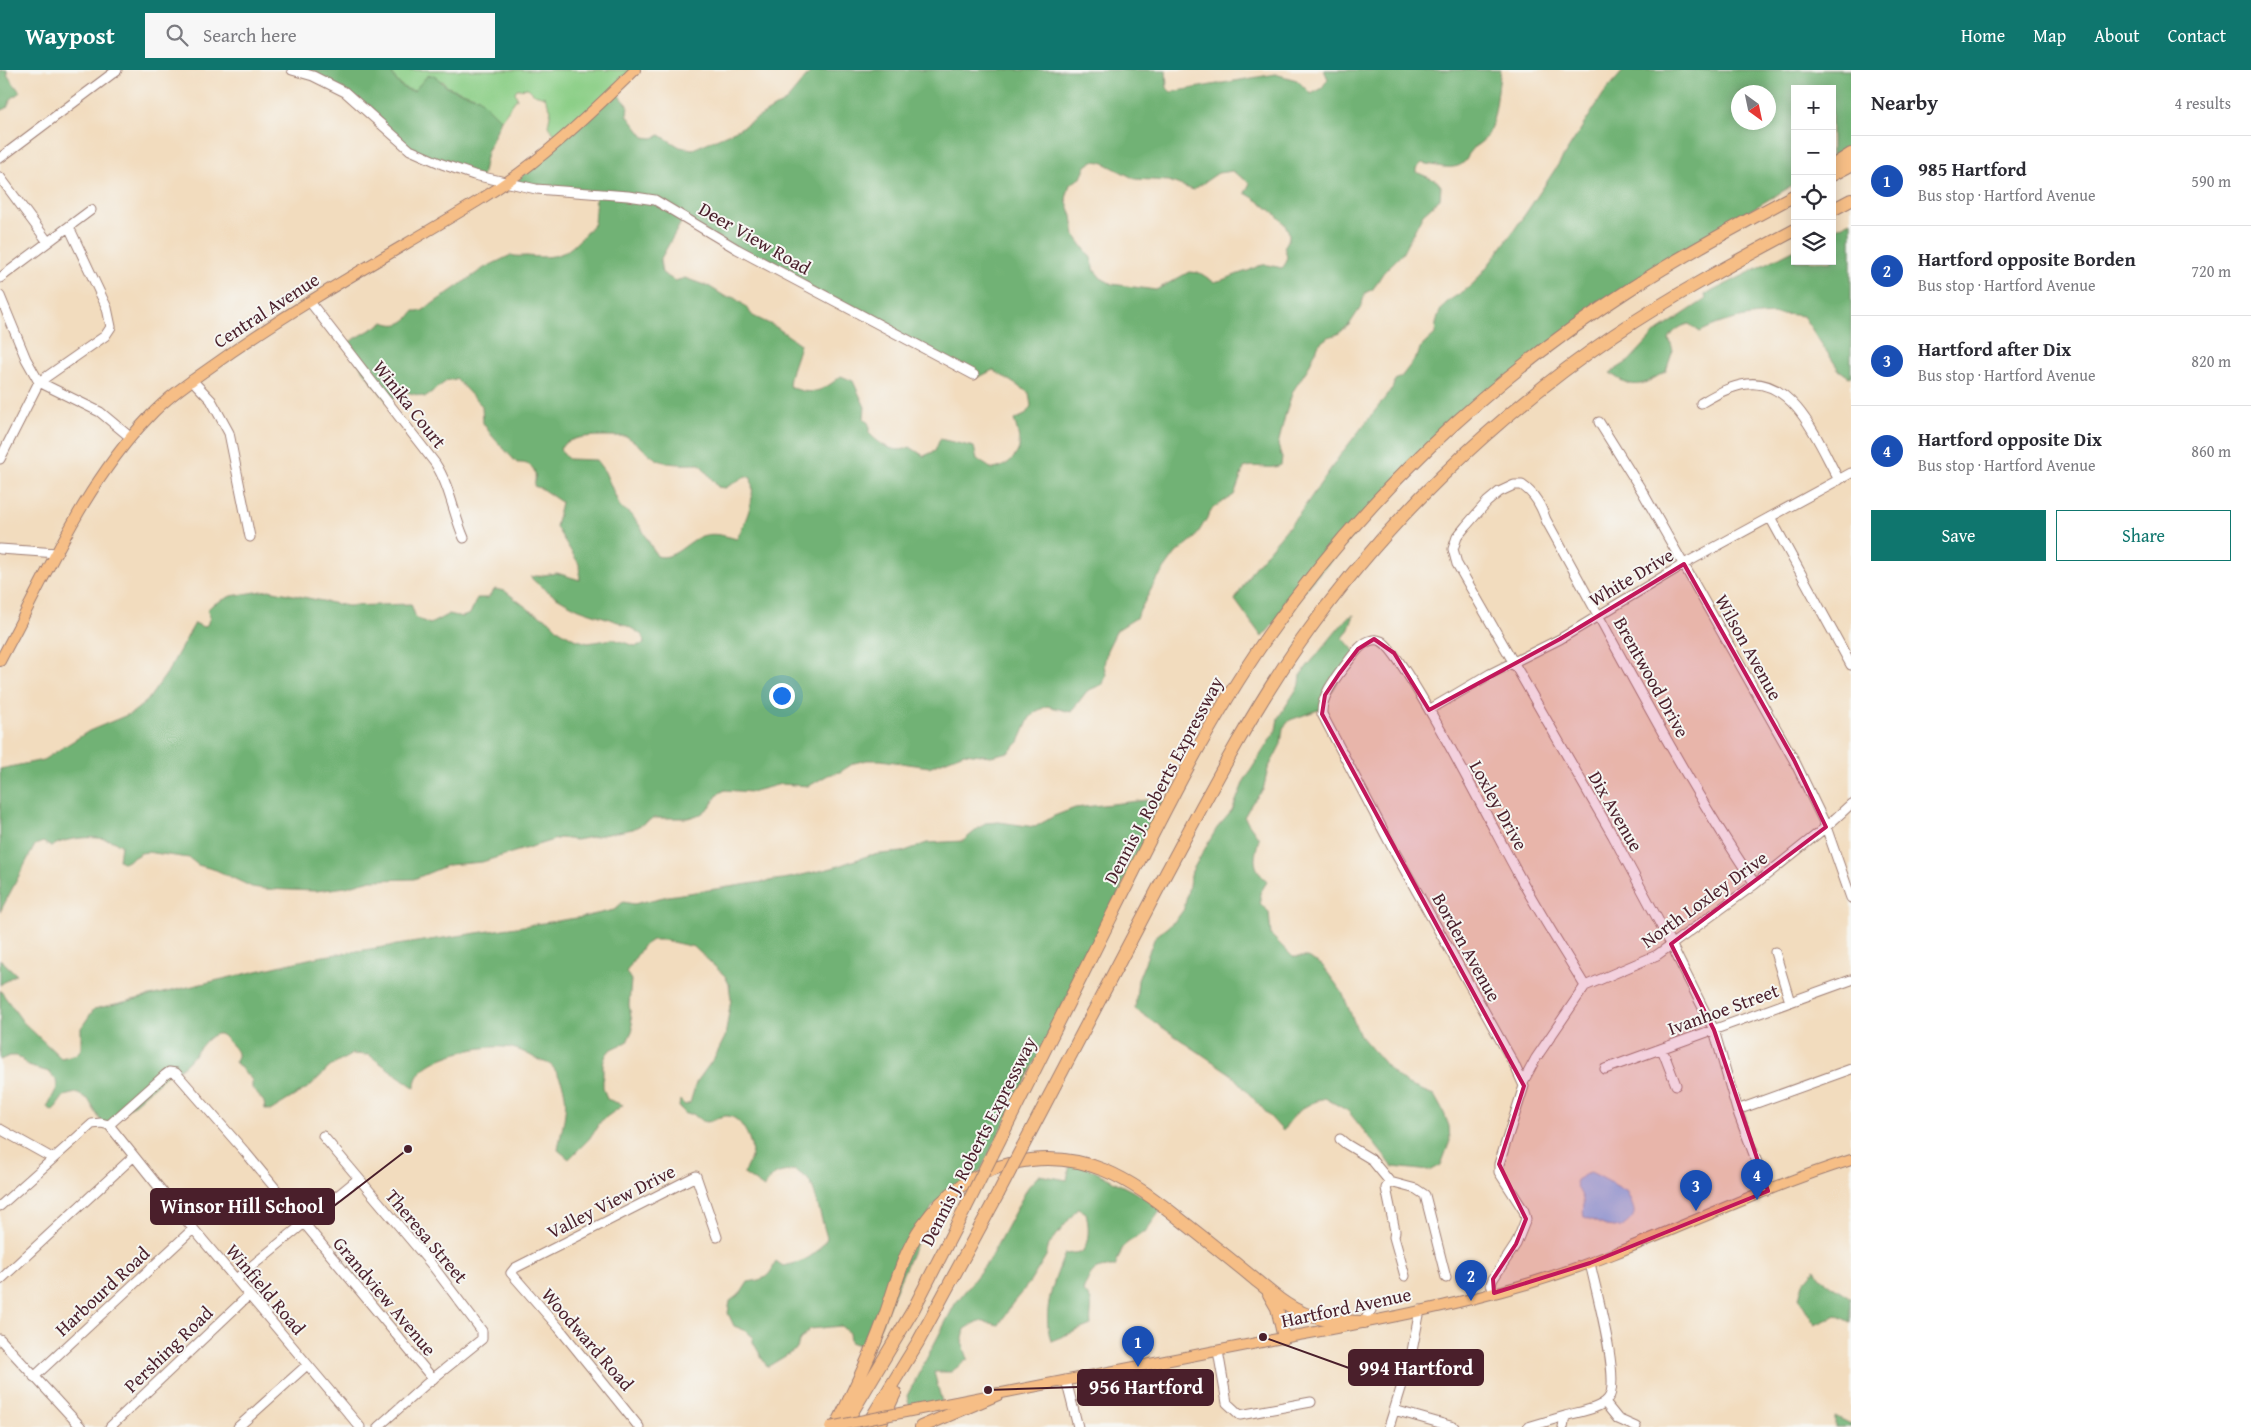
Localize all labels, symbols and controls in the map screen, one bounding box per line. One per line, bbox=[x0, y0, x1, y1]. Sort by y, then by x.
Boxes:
search box bbox=[145, 13, 495, 58]
text: Waypost bbox=[25, 18, 115, 53]
icon: search bbox=[163, 21, 191, 49]
text: Search here bbox=[203, 21, 297, 49]
text: Home bbox=[1961, 22, 2005, 49]
text: Map bbox=[2033, 22, 2066, 49]
text: About bbox=[2094, 22, 2140, 49]
text: Contact bbox=[2168, 22, 2226, 49]
north arrow bbox=[1731, 85, 1776, 130]
map controls bbox=[1791, 85, 1836, 265]
button: + bbox=[1791, 85, 1836, 130]
text: Nearby bbox=[1871, 87, 1938, 118]
text: 4 results bbox=[2174, 91, 2231, 115]
button: − bbox=[1791, 130, 1836, 175]
text: 985 Hartford bbox=[1918, 155, 2027, 183]
text: 1 bbox=[1883, 169, 1891, 193]
text: 590 m bbox=[2191, 169, 2231, 193]
button: locate bbox=[1791, 175, 1836, 220]
text: Bus stop · Hartford Avenue bbox=[1918, 183, 2095, 207]
street label: Deer View Road bbox=[694, 194, 817, 282]
button: layers bbox=[1791, 220, 1836, 265]
text: Hartford opposite Borden bbox=[1918, 245, 2136, 273]
text: 2 bbox=[1883, 259, 1891, 283]
text: 720 m bbox=[2191, 259, 2231, 283]
street label: Central Avenue bbox=[208, 265, 324, 355]
text: Bus stop · Hartford Avenue bbox=[1918, 273, 2095, 297]
text: Hartford after Dix bbox=[1918, 335, 2071, 363]
text: 3 bbox=[1883, 349, 1891, 373]
text: 820 m bbox=[2191, 349, 2231, 373]
street label: Winika Court bbox=[367, 354, 454, 454]
text: Bus stop · Hartford Avenue bbox=[1918, 363, 2095, 387]
text: Hartford opposite Dix bbox=[1918, 425, 2102, 453]
text: 4 bbox=[1883, 439, 1891, 463]
text: 860 m bbox=[2191, 439, 2231, 463]
text: Bus stop · Hartford Avenue bbox=[1918, 453, 2095, 477]
button: Save bbox=[1871, 510, 2046, 561]
button: Share bbox=[2056, 510, 2231, 561]
street label: White Drive bbox=[1583, 541, 1679, 613]
street label: Wilson Avenue bbox=[1708, 589, 1790, 705]
street label: Brentwood Drive bbox=[1607, 612, 1697, 743]
street label: Dennis J. Roberts Expressway bbox=[1096, 671, 1230, 889]
your location bbox=[769, 683, 795, 709]
street label: Loxley Drive bbox=[1463, 755, 1535, 855]
street label: Dix Avenue bbox=[1582, 765, 1650, 857]
street label: North Loxley Drive bbox=[1635, 843, 1773, 954]
street label: Borden Avenue bbox=[1426, 888, 1508, 1007]
street label: Ivanhoe Street bbox=[1664, 976, 1783, 1042]
street label: Dennis J. Roberts Expressway bbox=[913, 1031, 1043, 1251]
street label: Valley View Drive bbox=[542, 1157, 680, 1245]
pin: 4 bbox=[1741, 1159, 1773, 1200]
pin: 3 bbox=[1680, 1170, 1712, 1211]
street label: Theresa Street bbox=[379, 1183, 475, 1289]
callout: Winsor Hill School bbox=[151, 1189, 334, 1224]
text: Winsor Hill School bbox=[160, 1191, 324, 1220]
street label: Grandview Avenue bbox=[327, 1230, 443, 1362]
street label: Winfield Road bbox=[219, 1237, 313, 1342]
street label: Harbourd Road bbox=[48, 1239, 156, 1342]
pin: 2 bbox=[1455, 1260, 1487, 1301]
street label: Hartford Avenue bbox=[1278, 1280, 1414, 1334]
street label: Woodward Road bbox=[535, 1281, 641, 1397]
street label: Pershing Road bbox=[117, 1299, 220, 1399]
pin: 1 bbox=[1122, 1326, 1154, 1367]
callout: 994 Hartford bbox=[1349, 1350, 1483, 1385]
text: 994 Hartford bbox=[1359, 1353, 1474, 1382]
callout: 956 Hartford bbox=[1078, 1370, 1213, 1405]
text: 956 Hartford bbox=[1089, 1372, 1204, 1401]

